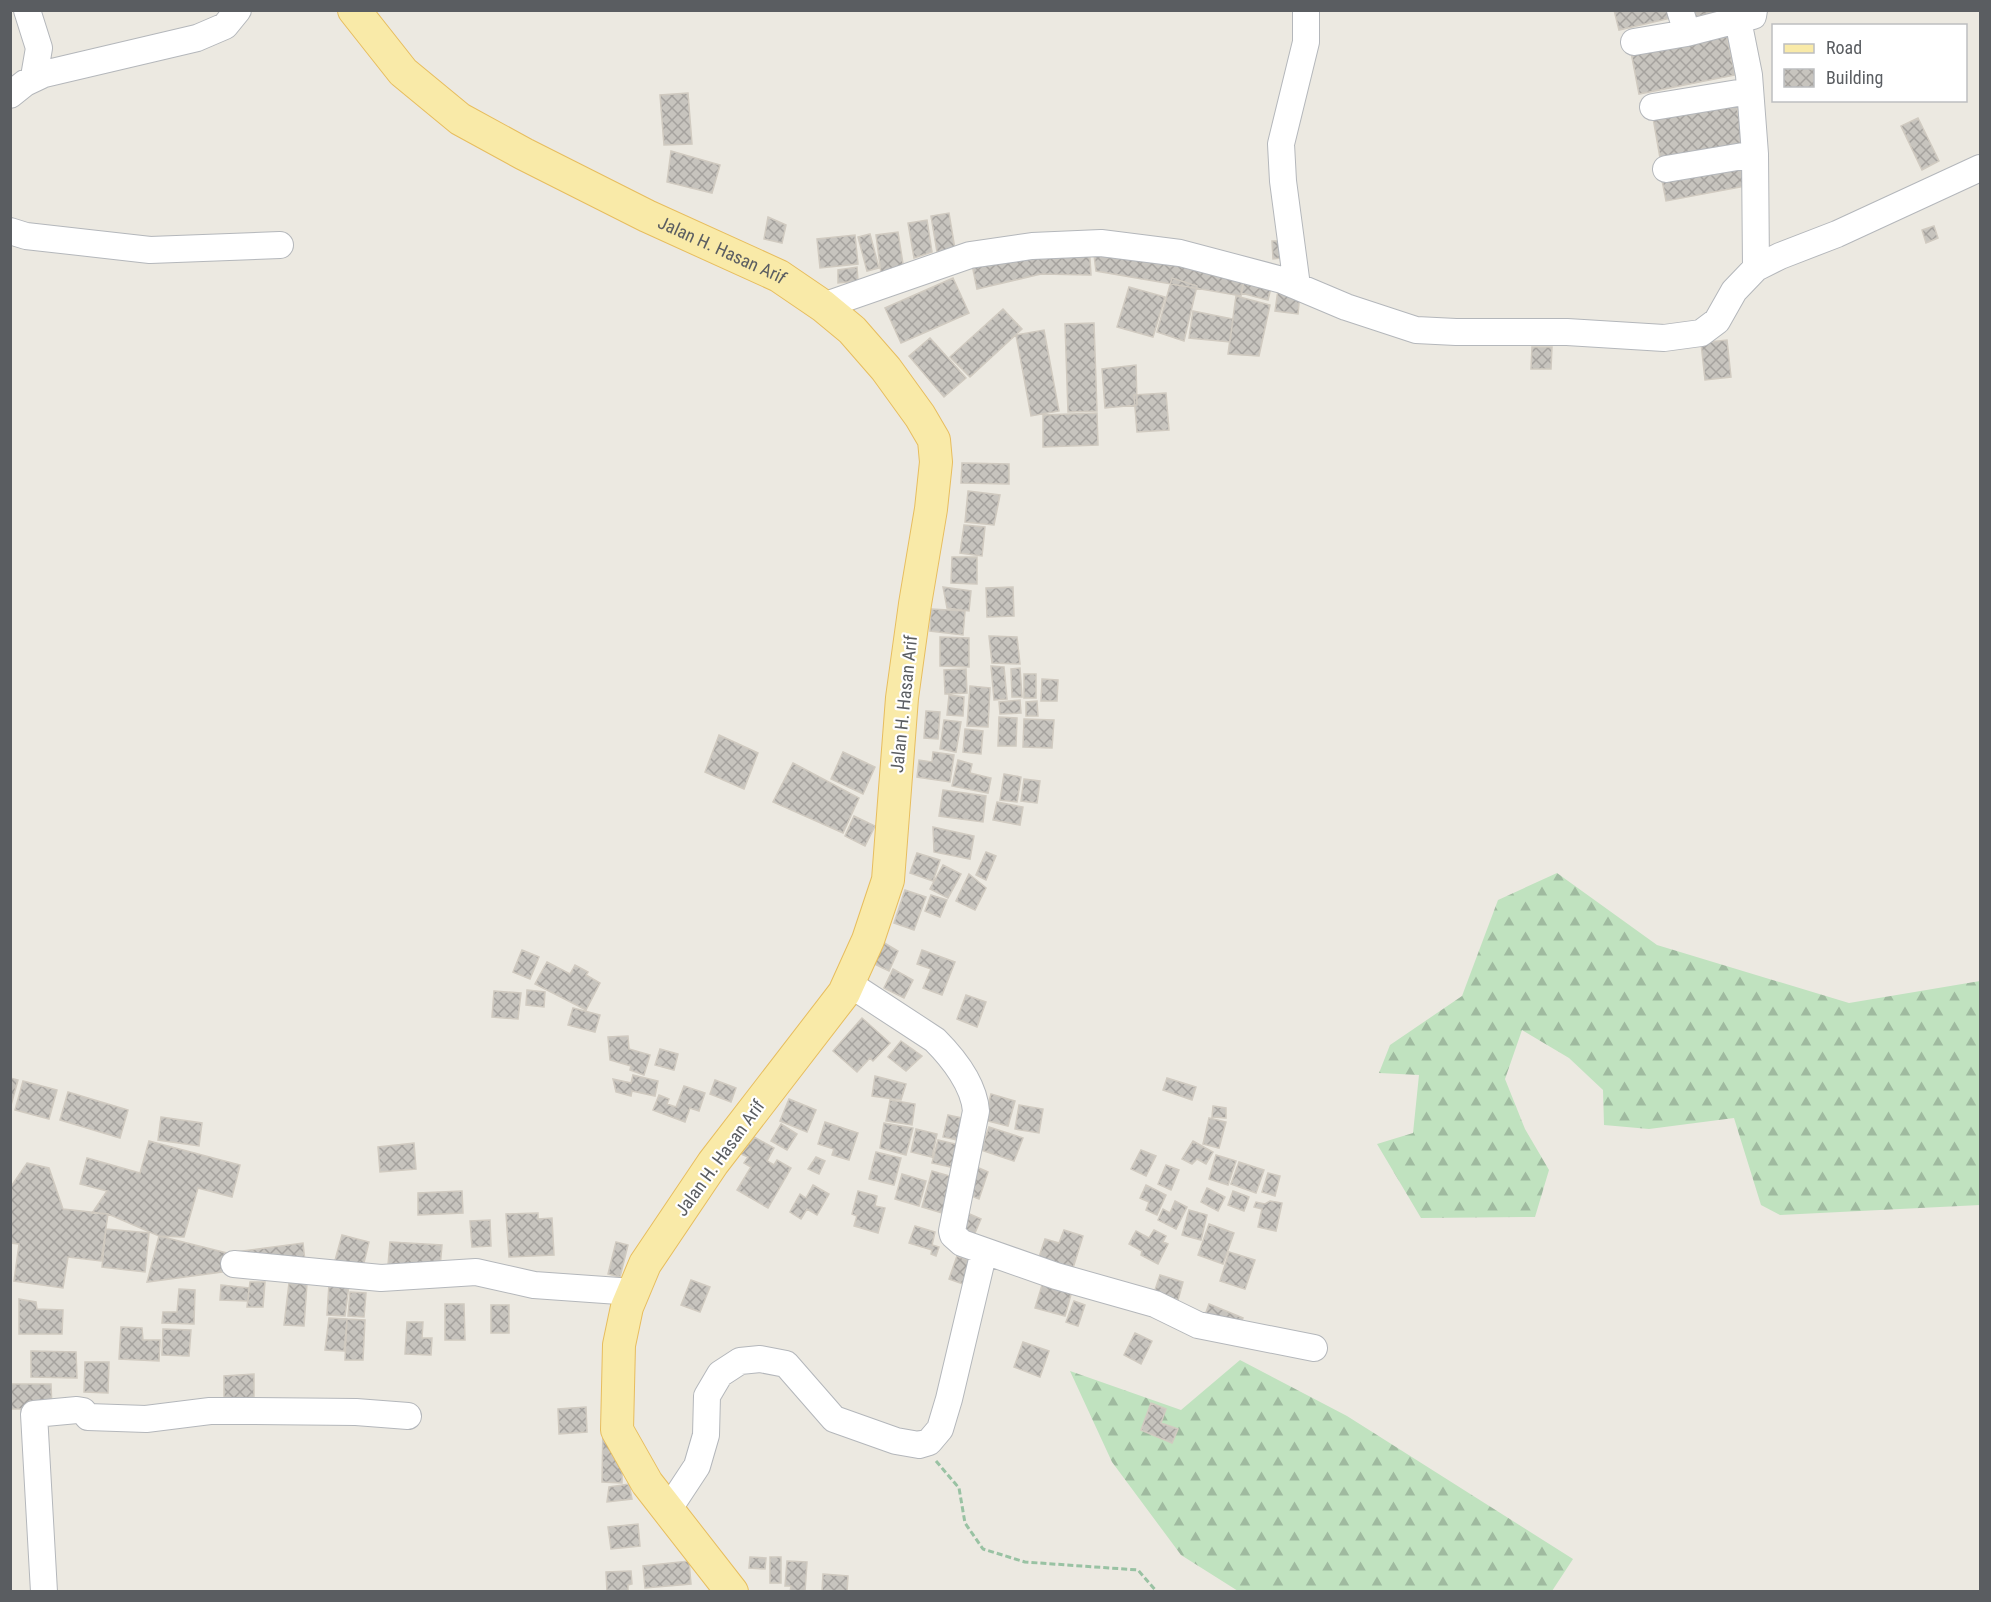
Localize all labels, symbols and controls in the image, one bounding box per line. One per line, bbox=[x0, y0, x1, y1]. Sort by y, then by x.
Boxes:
legend bbox=[1772, 24, 1967, 102]
text: Road bbox=[1826, 37, 1862, 58]
text: Building bbox=[1826, 67, 1883, 88]
street label: Jalan H. Hasan Arif bbox=[655, 211, 791, 288]
street label: Jalan H. Hasan Arif bbox=[886, 634, 921, 774]
street label: Jalan H. Hasan Arif bbox=[671, 1095, 769, 1220]

